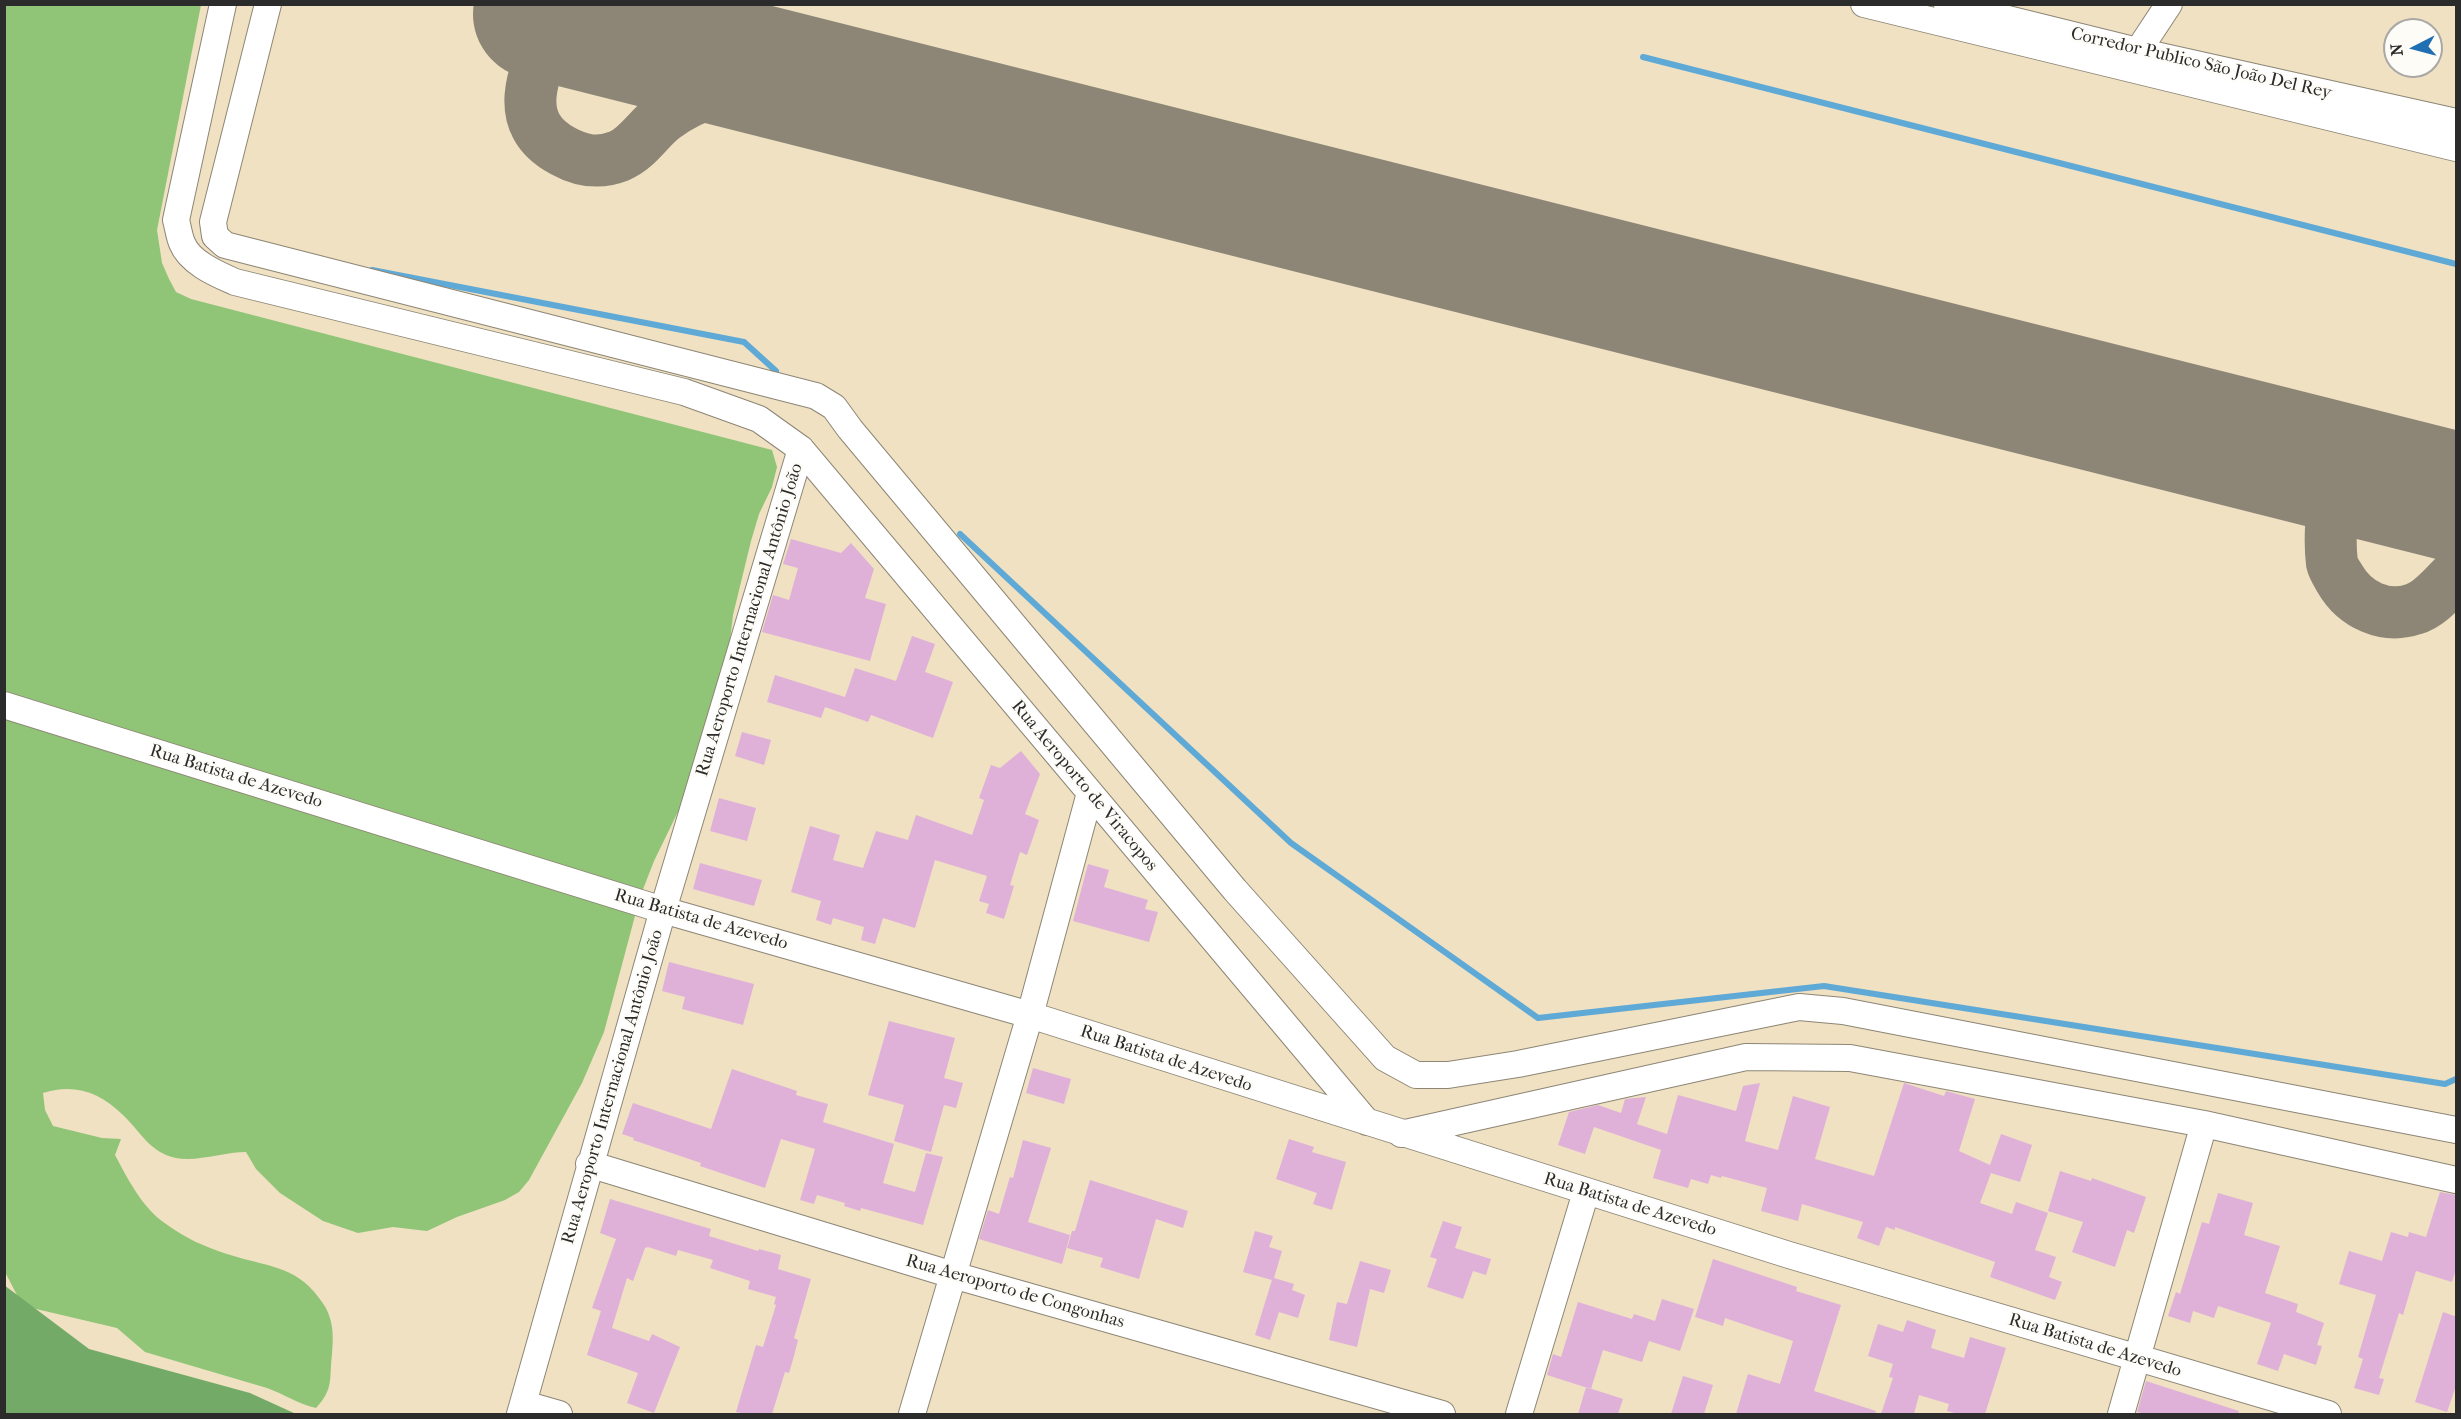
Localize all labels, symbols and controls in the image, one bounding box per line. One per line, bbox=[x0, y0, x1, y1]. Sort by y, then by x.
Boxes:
north arrow bbox=[2383, 18, 2443, 78]
street label: Corredor Publico São João Del Rey bbox=[2069, 23, 2333, 105]
text: N bbox=[2387, 43, 2407, 57]
street label: Rua Aeroporto Internacional Antônio João bbox=[692, 461, 808, 779]
street label: Rua Aeroporto de Viracopos bbox=[1006, 696, 1162, 876]
street label: Rua Batista de Azevedo bbox=[147, 740, 325, 814]
street label: Rua Batista de Azevedo bbox=[612, 885, 790, 955]
street label: Rua Aeroporto Internacional Antônio João bbox=[558, 927, 668, 1247]
street label: Rua Batista de Azevedo bbox=[1077, 1021, 1255, 1097]
street label: Rua Batista de Azevedo bbox=[1541, 1168, 1719, 1242]
street label: Rua Aeroporto de Congonhas bbox=[903, 1250, 1127, 1334]
street label: Rua Batista de Azevedo bbox=[2006, 1309, 2184, 1383]

